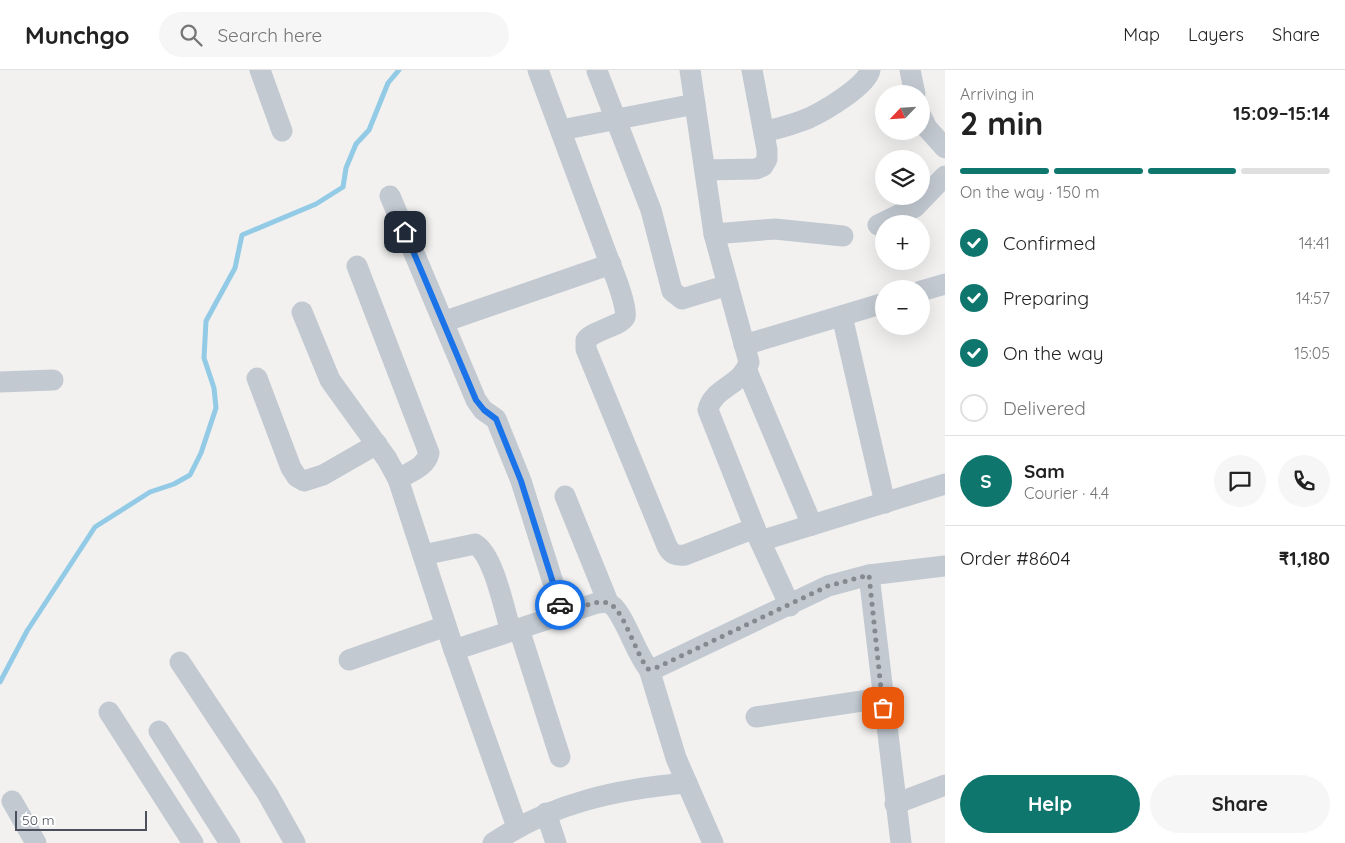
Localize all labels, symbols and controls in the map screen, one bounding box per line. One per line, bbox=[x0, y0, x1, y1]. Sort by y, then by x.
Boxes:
search box bbox=[159, 12, 509, 57]
text: Munchgo bbox=[25, 20, 129, 50]
icon: search bbox=[177, 21, 205, 49]
text: Search here bbox=[217, 23, 322, 47]
text: Map bbox=[1123, 23, 1160, 46]
text: Layers bbox=[1188, 23, 1244, 46]
text: Share bbox=[1272, 23, 1320, 46]
text: Arriving in bbox=[960, 84, 1034, 104]
north arrow bbox=[875, 85, 930, 140]
map controls bbox=[875, 85, 930, 335]
text: 15:09–15:14 bbox=[1233, 101, 1330, 125]
text: 2 min bbox=[960, 103, 1043, 143]
button: layers bbox=[875, 150, 930, 205]
text: On the way · 150 m bbox=[960, 182, 1100, 202]
pin bbox=[384, 211, 426, 253]
button: + bbox=[875, 215, 930, 270]
icon: home bbox=[391, 218, 419, 246]
icon: check bbox=[960, 229, 988, 257]
text: Confirmed bbox=[1003, 231, 1096, 255]
text: 14:41 bbox=[1299, 233, 1330, 253]
button: − bbox=[875, 280, 930, 335]
icon: check bbox=[960, 284, 988, 312]
text: Preparing bbox=[1003, 286, 1089, 310]
text: 14:57 bbox=[1296, 288, 1330, 308]
icon: check bbox=[960, 339, 988, 367]
text: On the way bbox=[1003, 341, 1104, 365]
text: 15:05 bbox=[1294, 343, 1330, 363]
text: Delivered bbox=[1003, 396, 1086, 420]
button: chat bbox=[1214, 455, 1266, 507]
button: phone bbox=[1278, 455, 1330, 507]
text: Sam bbox=[1024, 459, 1065, 483]
text: S bbox=[980, 469, 992, 493]
text: Courier · 4.4 bbox=[1024, 483, 1109, 503]
text: Order #8604 bbox=[960, 546, 1070, 570]
text: ₹1,180 bbox=[1279, 546, 1330, 570]
courier bbox=[535, 580, 585, 630]
icon: car bbox=[546, 591, 574, 619]
pin bbox=[862, 687, 904, 729]
icon: bag bbox=[869, 694, 897, 722]
button: Help bbox=[960, 775, 1140, 833]
button: Share bbox=[1150, 775, 1330, 833]
scale bar bbox=[15, 808, 148, 831]
text: 50 m bbox=[22, 811, 55, 829]

